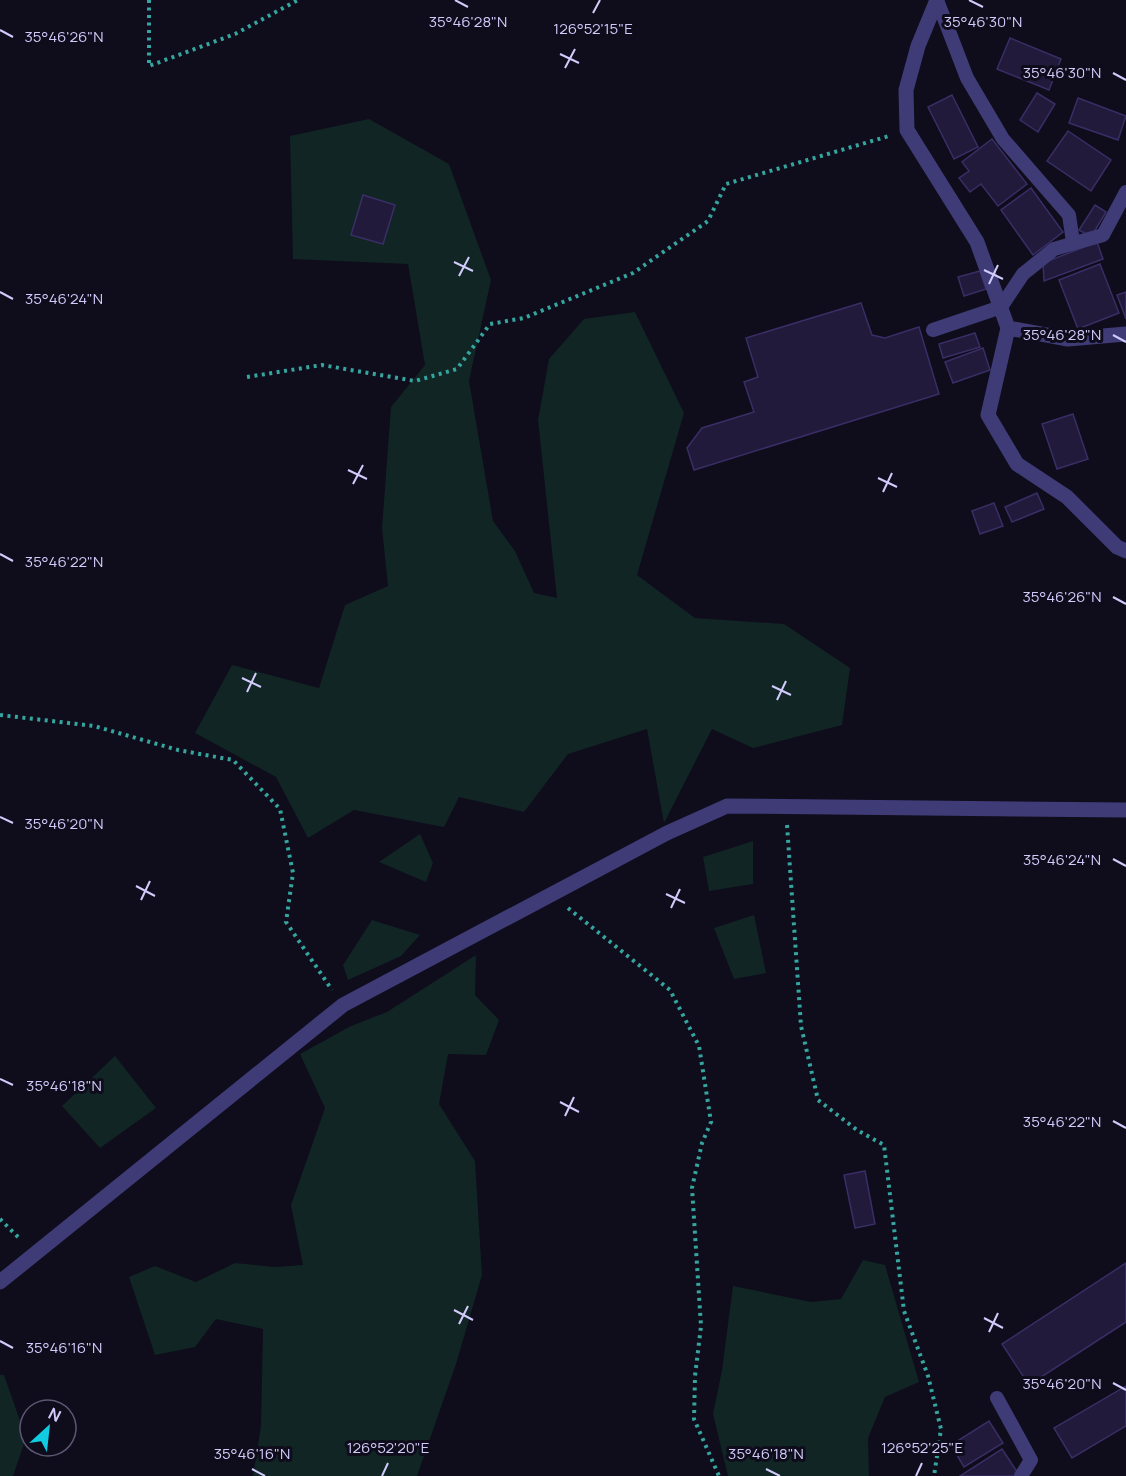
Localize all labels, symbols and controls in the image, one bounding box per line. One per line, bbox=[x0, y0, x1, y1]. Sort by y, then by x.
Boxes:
text: 35°46'28"N bbox=[429, 11, 507, 32]
text: 35°46'30"N bbox=[944, 11, 1022, 32]
text: 126°52'15"E bbox=[553, 18, 633, 39]
text: 35°46'26"N bbox=[24, 26, 104, 47]
text: 35°46'30"N bbox=[1023, 62, 1101, 83]
text: 35°46'24"N bbox=[25, 288, 103, 309]
text: 35°46'28"N bbox=[1023, 324, 1101, 345]
text: 35°46'22"N bbox=[25, 551, 103, 572]
text: 35°46'26"N bbox=[1022, 586, 1102, 607]
text: 35°46'20"N bbox=[25, 813, 103, 834]
text: 35°46'24"N bbox=[1023, 849, 1101, 870]
text: 35°46'18"N bbox=[26, 1075, 102, 1096]
text: 35°46'22"N bbox=[1023, 1111, 1101, 1132]
text: 35°46'16"N bbox=[26, 1337, 102, 1358]
text: 35°46'20"N bbox=[1023, 1373, 1101, 1394]
north arrow bbox=[18, 1398, 78, 1458]
text: N bbox=[45, 1402, 65, 1427]
text: 126°52'20"E bbox=[347, 1437, 429, 1458]
text: 126°52'25"E bbox=[881, 1437, 963, 1458]
text: 35°46'16"N bbox=[214, 1443, 290, 1464]
text: 35°46'18"N bbox=[728, 1443, 804, 1464]

